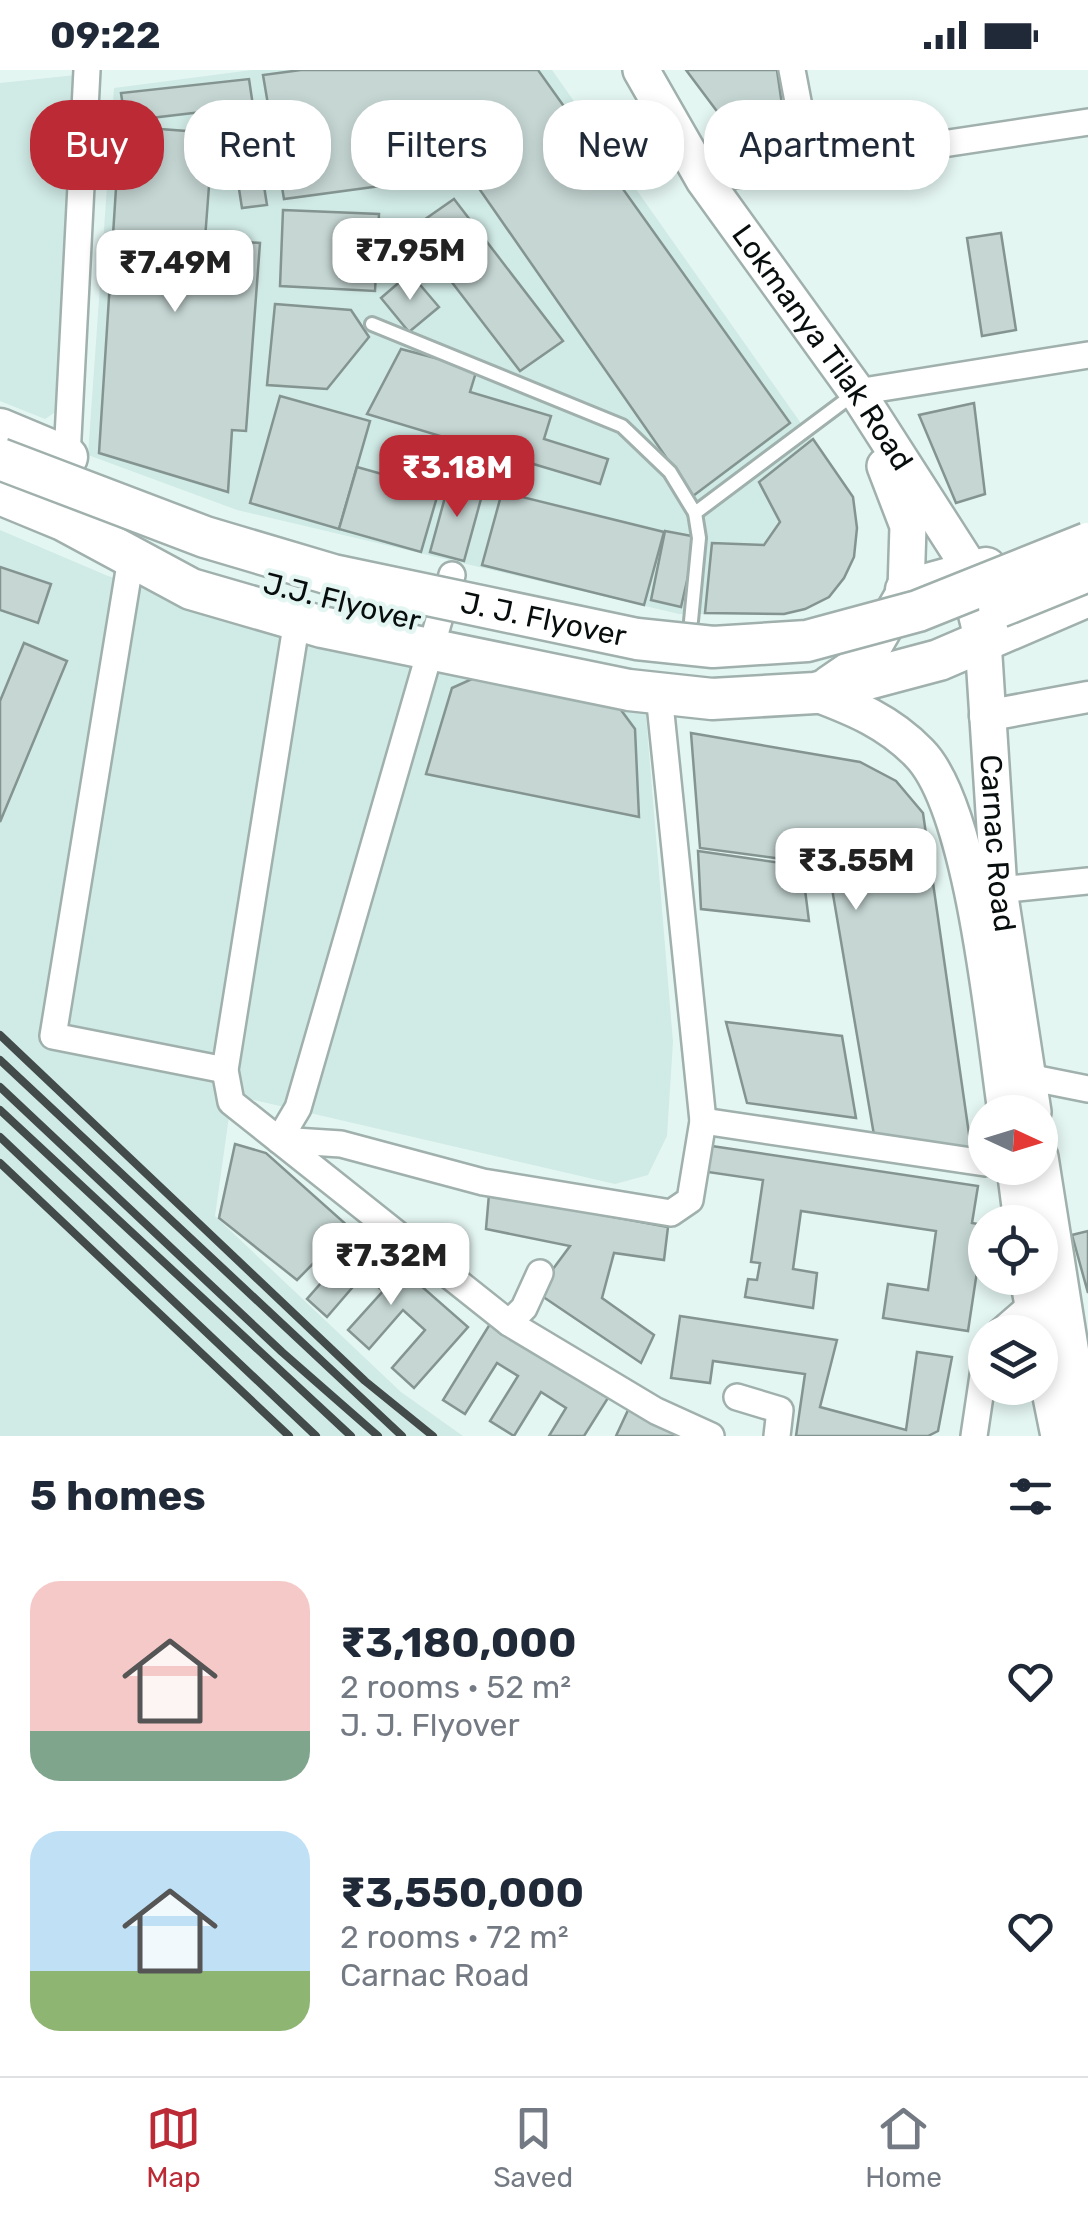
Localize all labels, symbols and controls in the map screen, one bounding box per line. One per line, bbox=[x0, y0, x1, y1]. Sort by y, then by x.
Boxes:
text: 09:22 bbox=[50, 12, 161, 58]
chip: Buy bbox=[30, 100, 164, 190]
chip: Rent bbox=[184, 100, 331, 190]
chip: Filters bbox=[351, 100, 523, 190]
chip: New bbox=[543, 100, 684, 190]
chip: Apartment bbox=[704, 100, 950, 190]
pin: ₹7.95M bbox=[329, 218, 491, 303]
street label: Lokmanya Tilak Road bbox=[724, 218, 920, 477]
pin: ₹7.49M bbox=[94, 230, 256, 315]
text: ₹7.95M bbox=[354, 231, 466, 269]
text: ₹7.49M bbox=[118, 243, 232, 281]
pin: ₹3.18M bbox=[376, 435, 538, 520]
text: ₹3.18M bbox=[401, 448, 513, 486]
street label: J.J. Flyover bbox=[259, 565, 425, 639]
street label: J. J. Flyover bbox=[457, 584, 630, 654]
street label: Carnac Road bbox=[972, 753, 1023, 934]
pin: ₹3.55M bbox=[775, 828, 937, 913]
text: ₹3.55M bbox=[797, 841, 915, 879]
north arrow bbox=[968, 1095, 1058, 1185]
map controls bbox=[968, 1095, 1058, 1405]
button: locate bbox=[968, 1205, 1058, 1295]
pin: ₹7.32M bbox=[310, 1223, 472, 1308]
text: ₹7.32M bbox=[334, 1236, 448, 1274]
button: layers bbox=[968, 1315, 1058, 1405]
icon: filters bbox=[1003, 1469, 1058, 1524]
text: 5 homes bbox=[30, 1471, 206, 1521]
text: ₹3,180,000 bbox=[340, 1618, 576, 1668]
icon: home bbox=[110, 1621, 230, 1741]
icon: heart bbox=[1003, 1654, 1058, 1709]
text: 2 rooms · 52 m² bbox=[340, 1668, 571, 1706]
text: J. J. Flyover bbox=[340, 1706, 520, 1744]
text: ₹3,550,000 bbox=[340, 1868, 584, 1918]
icon: home bbox=[110, 1871, 230, 1991]
icon: heart bbox=[1003, 1904, 1058, 1959]
text: 2 rooms · 72 m² bbox=[340, 1918, 569, 1956]
text: Carnac Road bbox=[340, 1956, 530, 1994]
tab: Map bbox=[146, 2101, 201, 2194]
tab: Saved bbox=[493, 2101, 573, 2194]
tab: Home bbox=[865, 2101, 942, 2194]

